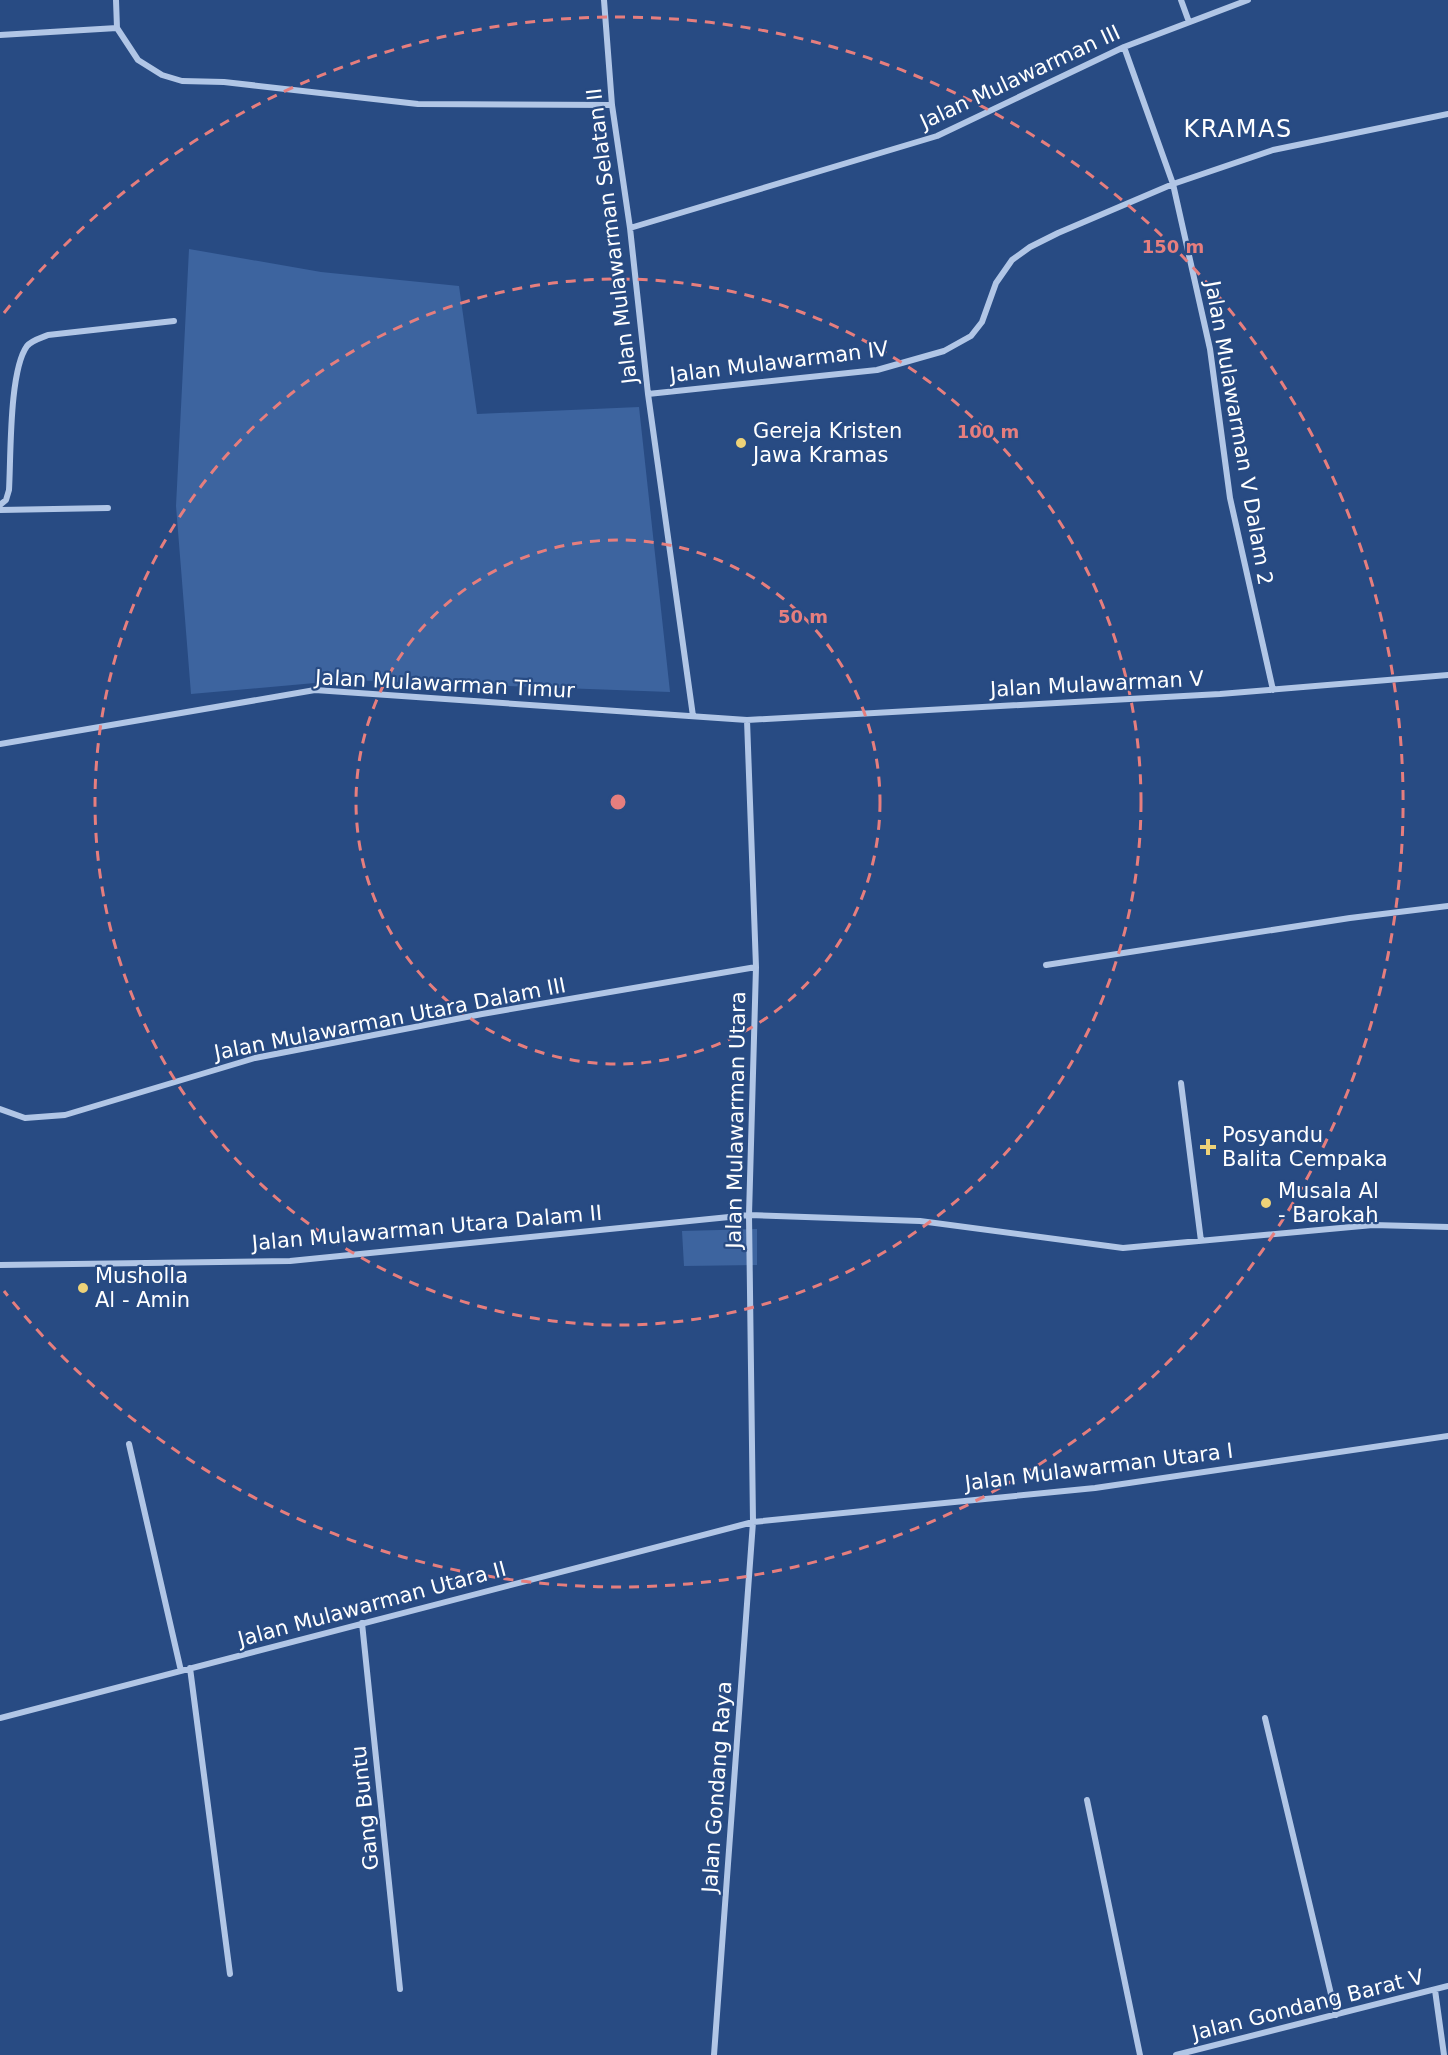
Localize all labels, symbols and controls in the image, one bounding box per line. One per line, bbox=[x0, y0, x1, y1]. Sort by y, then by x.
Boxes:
street label: Jalan Mulawarman III bbox=[914, 20, 1124, 135]
street label: Jalan Mulawarman Selatan II bbox=[582, 87, 642, 387]
district label: KRAMAS bbox=[1183, 115, 1293, 143]
text: 150 m bbox=[1142, 236, 1204, 257]
street label: Jalan Mulawarman V Dalam 2 bbox=[1200, 277, 1278, 587]
street label: Jalan Mulawarman IV bbox=[666, 337, 890, 388]
place label: Gereja Kristen Jawa Kramas bbox=[751, 419, 902, 467]
text: 100 m bbox=[957, 421, 1019, 442]
marker: Gereja Kristen Jawa Kramas bbox=[734, 436, 748, 450]
text: 50 m bbox=[778, 606, 828, 627]
street label: Jalan Mulawarman Timur bbox=[313, 665, 576, 703]
street label: Jalan Mulawarman V bbox=[988, 666, 1205, 702]
centre of rings bbox=[608, 792, 628, 812]
street label: Jalan Mulawarman Utara Dalam III bbox=[210, 973, 568, 1065]
street label: Jalan Mulawarman Utara bbox=[722, 991, 750, 1251]
place label: Posyandu Balita Cempaka bbox=[1222, 1123, 1388, 1171]
marker: Posyandu Balita Cempaka bbox=[1199, 1138, 1217, 1156]
place label: Musala Al - Barokah bbox=[1278, 1179, 1379, 1227]
marker: Musala Al - Barokah bbox=[1259, 1196, 1273, 1210]
street label: Jalan Mulawarman Utara Dalam II bbox=[249, 1201, 603, 1255]
place label: Musholla Al - Amin bbox=[95, 1264, 190, 1312]
marker: Musholla Al - Amin bbox=[76, 1281, 90, 1295]
street label: Jalan Mulawarman Utara I bbox=[961, 1439, 1235, 1496]
street label: Jalan Mulawarman Utara II bbox=[233, 1557, 509, 1652]
street label: Jalan Gondang Raya bbox=[697, 1680, 736, 1896]
street label: Gang Buntu bbox=[347, 1745, 383, 1871]
street label: Jalan Gondang Barat V bbox=[1188, 1964, 1427, 2046]

